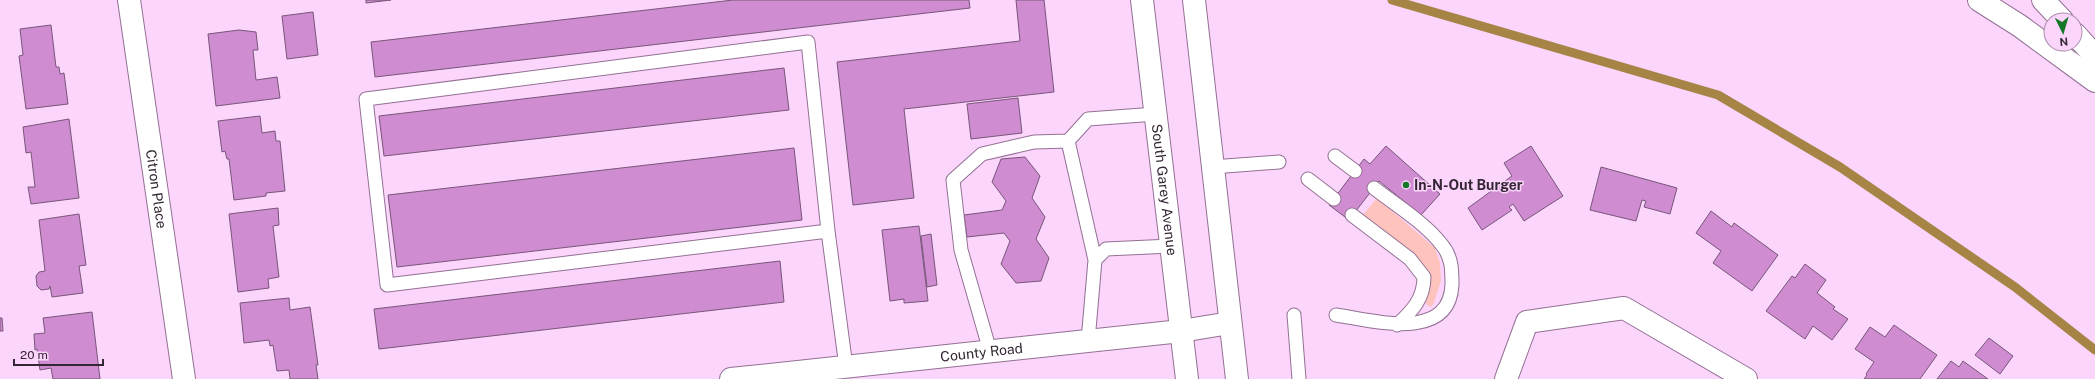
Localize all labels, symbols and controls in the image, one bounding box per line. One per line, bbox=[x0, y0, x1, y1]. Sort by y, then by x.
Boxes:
north arrow bbox=[2043, 12, 2083, 52]
text: N bbox=[2059, 36, 2069, 48]
street label: South Garey Avenue bbox=[1149, 123, 1180, 257]
street label: Citron Place bbox=[143, 148, 170, 230]
place label: In-N-Out Burger bbox=[1414, 177, 1523, 193]
marker: In-N-Out Burger bbox=[1401, 180, 1411, 190]
street label: County Road bbox=[939, 340, 1024, 365]
scale bar bbox=[14, 341, 103, 367]
text: 20 m bbox=[20, 348, 48, 362]

